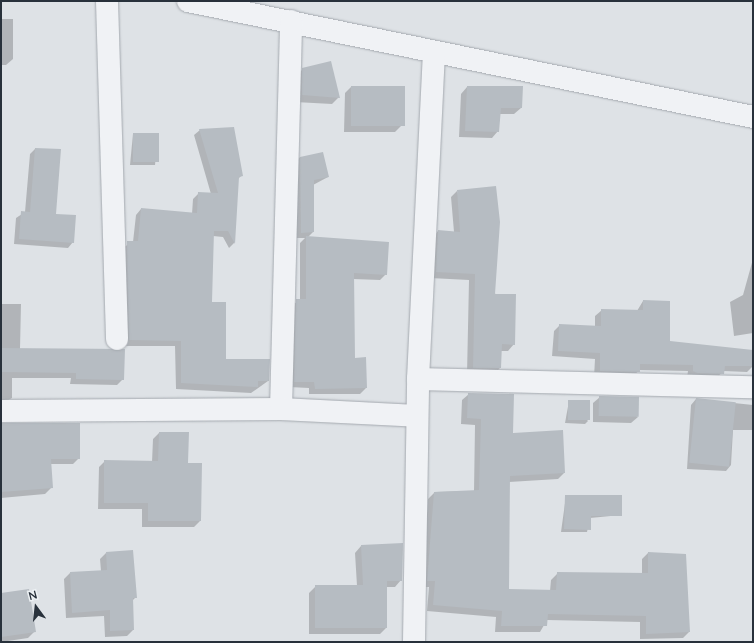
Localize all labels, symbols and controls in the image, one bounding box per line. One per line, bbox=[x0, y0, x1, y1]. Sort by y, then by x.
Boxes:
north arrow bbox=[16, 587, 56, 627]
text: N bbox=[27, 588, 39, 602]

